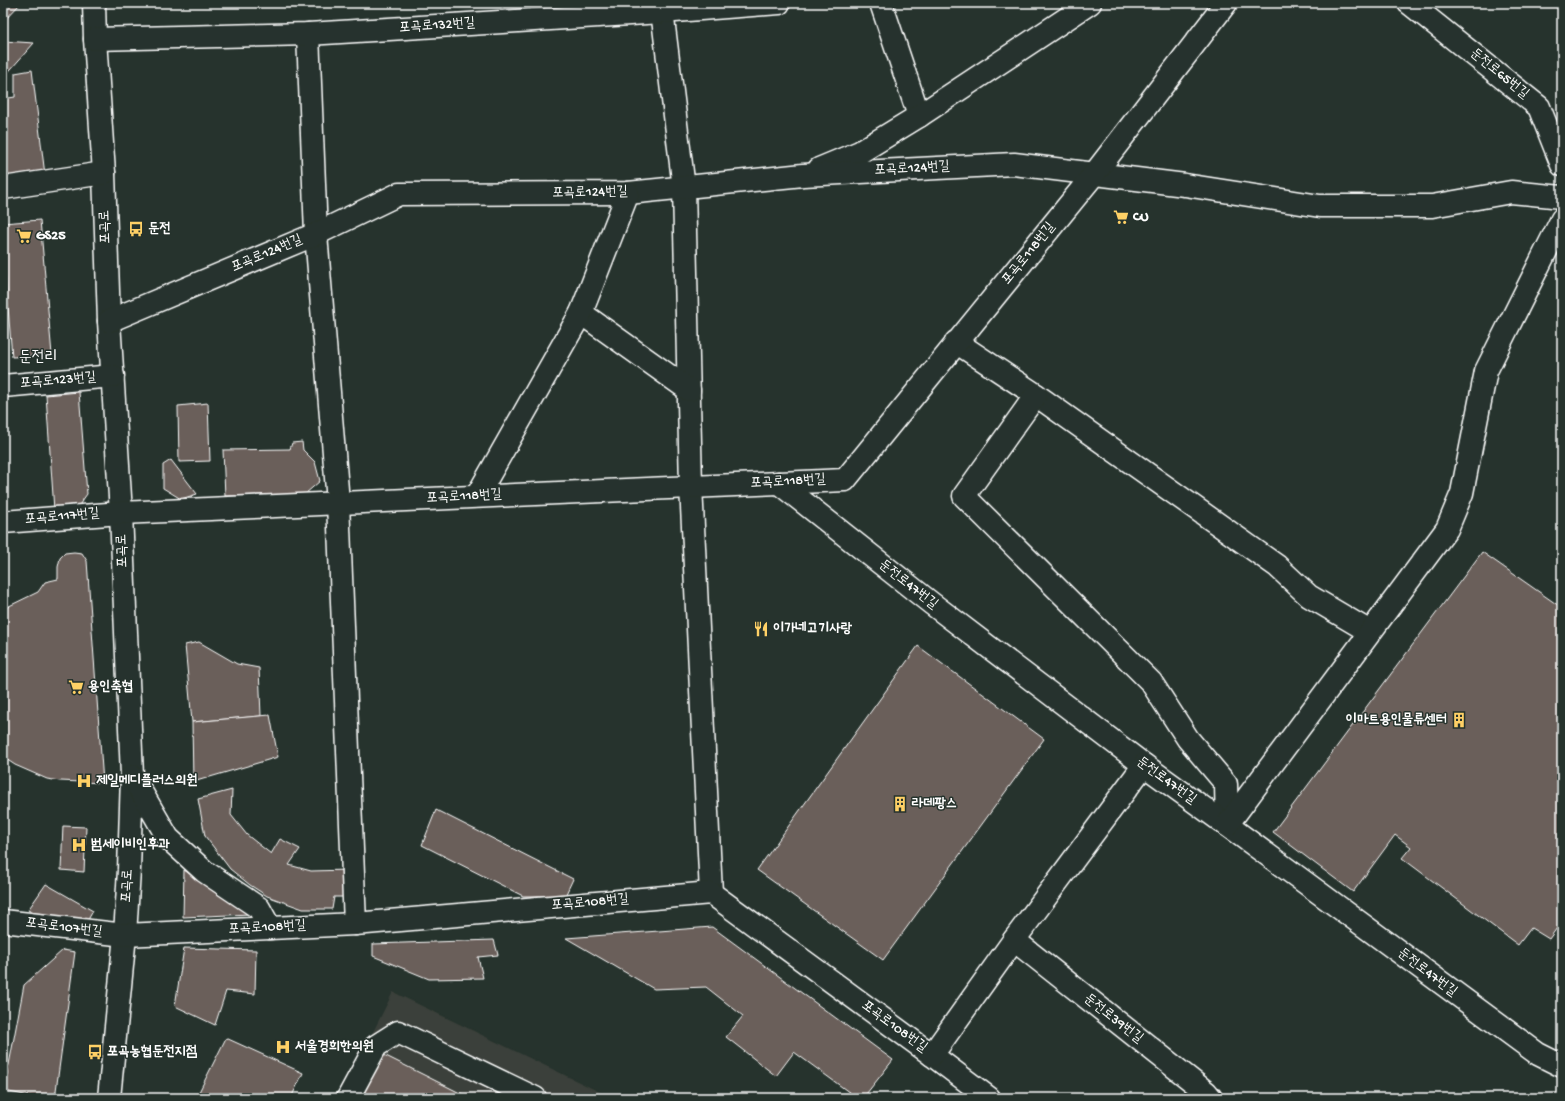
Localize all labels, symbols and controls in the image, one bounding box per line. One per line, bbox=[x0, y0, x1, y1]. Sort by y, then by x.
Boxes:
street label: 포곡로132번길 bbox=[398, 15, 476, 37]
street label: 둔전로65번길 bbox=[1466, 45, 1532, 103]
street label: 포곡로124번길 bbox=[874, 158, 951, 179]
street label: 포곡로124번길 bbox=[552, 184, 629, 202]
supermarket icon: CU bbox=[1112, 208, 1130, 226]
place label: CU bbox=[1132, 209, 1149, 226]
street label: 포곡로 bbox=[97, 210, 115, 244]
street label: 포곡로118번길 bbox=[999, 219, 1060, 289]
bus stop icon: 둔전 bbox=[127, 220, 145, 238]
place label: 둔전 bbox=[148, 221, 171, 238]
supermarket icon: GS25 bbox=[15, 227, 33, 245]
place label: GS25 bbox=[36, 228, 66, 245]
street label: 포곡로124번길 bbox=[229, 231, 306, 277]
district label: 둔전리 bbox=[19, 349, 57, 368]
street label: 포곡로123번길 bbox=[19, 369, 97, 393]
street label: 포곡로118번길 bbox=[750, 472, 827, 492]
street label: 포곡로118번길 bbox=[426, 487, 503, 507]
street label: 포곡로117번길 bbox=[24, 505, 101, 529]
street label: 포곡로 bbox=[114, 534, 132, 568]
street label: 둔전로47번길 bbox=[875, 557, 941, 614]
restaurant icon: 이가네고기사랑 bbox=[752, 620, 770, 638]
place label: 이가네고기사랑 bbox=[773, 621, 853, 638]
supermarket icon: 용인축협 bbox=[67, 678, 85, 696]
place label: 용인축협 bbox=[88, 679, 133, 696]
building icon: 이마트용인물류센터 bbox=[1450, 711, 1468, 729]
place label: 이마트용인물류센터 bbox=[1346, 712, 1447, 729]
street label: 둔전로47번길 bbox=[1133, 753, 1200, 809]
hospital icon: 제일메디플러스의원 bbox=[75, 772, 93, 790]
place label: 제일메디플러스의원 bbox=[96, 773, 197, 790]
building icon: 라데팡스 bbox=[891, 795, 909, 813]
place label: 라데팡스 bbox=[911, 796, 957, 813]
hospital icon: 범세이비인후과 bbox=[70, 836, 88, 854]
place label: 범세이비인후과 bbox=[91, 836, 171, 854]
street label: 포곡로 bbox=[119, 869, 137, 903]
street label: 포곡로108번길 bbox=[551, 891, 630, 915]
street label: 포곡로107번길 bbox=[25, 915, 104, 941]
street label: 포곡로108번길 bbox=[228, 917, 307, 939]
street label: 둔전로47번길 bbox=[1394, 945, 1461, 1001]
street label: 둔전로39번길 bbox=[1080, 991, 1147, 1048]
street label: 포곡로108번길 bbox=[858, 997, 931, 1057]
hospital icon: 서울경희한의원 bbox=[274, 1038, 292, 1056]
place label: 서울경희한의원 bbox=[295, 1039, 374, 1056]
bus stop icon: 포곡농협둔전지점 bbox=[86, 1043, 104, 1061]
place label: 포곡농협둔전지점 bbox=[107, 1044, 198, 1061]

